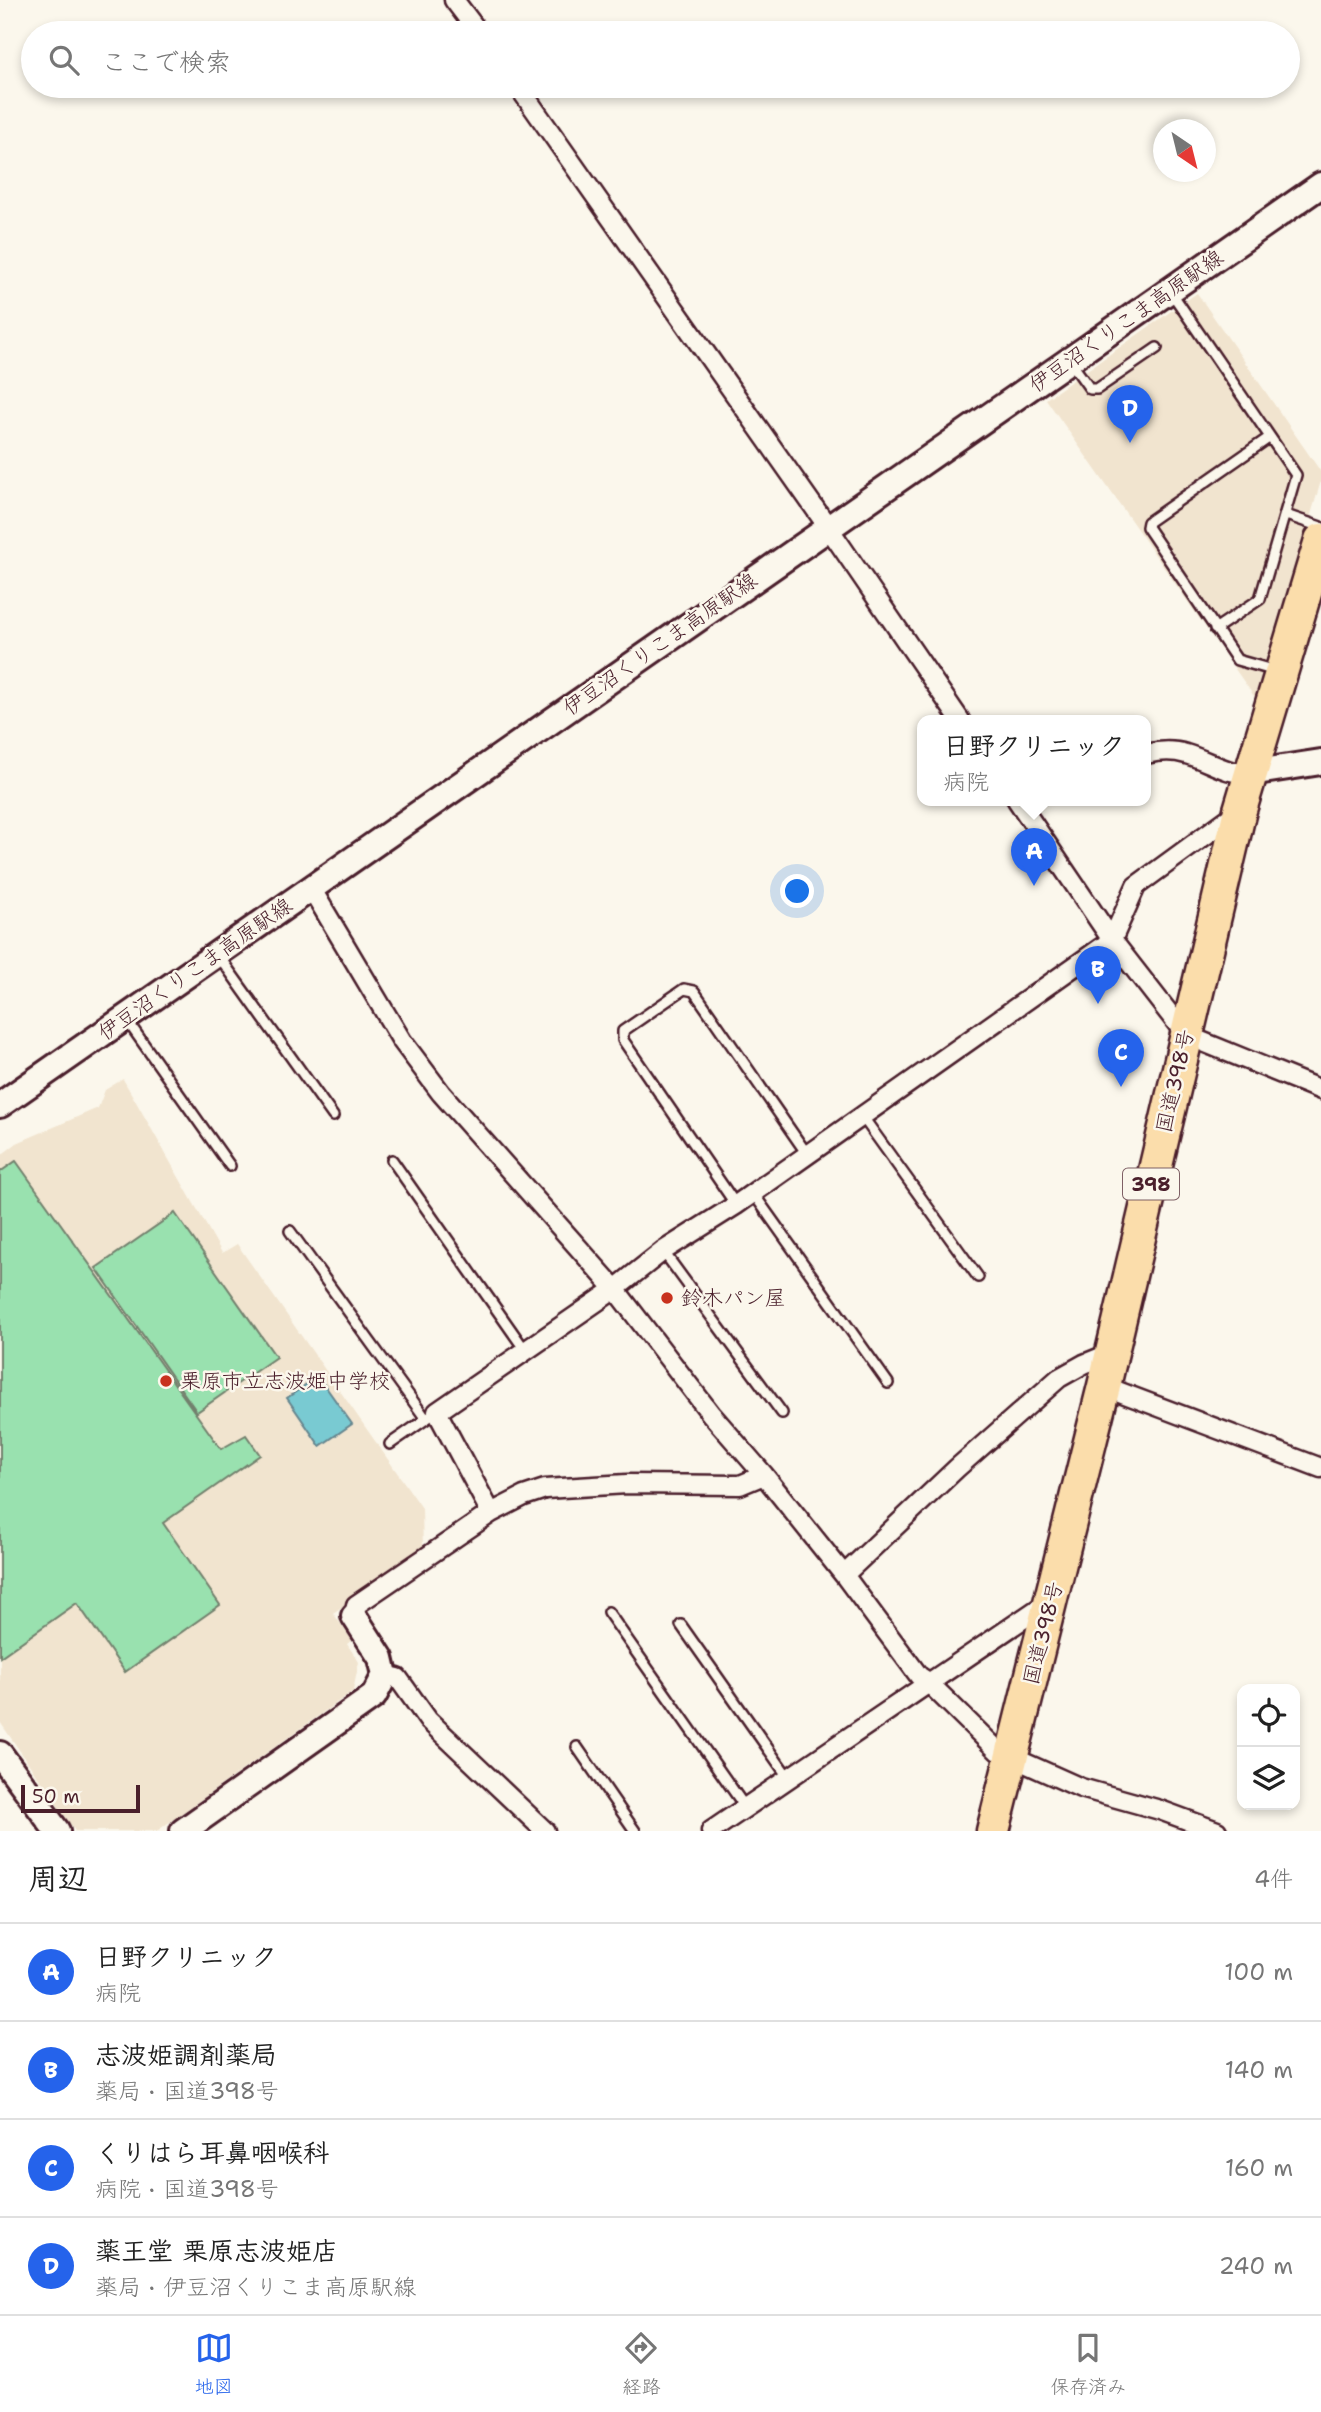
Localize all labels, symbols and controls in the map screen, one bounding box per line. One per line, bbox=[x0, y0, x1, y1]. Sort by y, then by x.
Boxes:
search box bbox=[21, 21, 1300, 98]
icon: search bbox=[45, 41, 83, 79]
text: ここで検索 bbox=[101, 44, 231, 79]
north arrow bbox=[1153, 119, 1216, 182]
street label: 伊豆沼くりこま高原駅線 bbox=[1023, 243, 1229, 399]
pin: D bbox=[1107, 385, 1153, 443]
street label: 伊豆沼くりこま高原駅線 bbox=[557, 566, 763, 722]
popup bbox=[917, 715, 1151, 806]
text: 日野クリニック bbox=[943, 728, 1125, 763]
text: 病院 bbox=[943, 767, 989, 797]
pin: A bbox=[1011, 828, 1057, 886]
your location bbox=[780, 874, 814, 908]
street label: 伊豆沼くりこま高原駅線 bbox=[92, 891, 298, 1047]
pin: B bbox=[1075, 946, 1121, 1004]
street label: 国道398号 bbox=[1149, 1026, 1201, 1136]
pin: C bbox=[1098, 1029, 1144, 1087]
road number: 398 bbox=[1123, 1168, 1179, 1200]
place label: 鈴木パン屋 bbox=[681, 1284, 786, 1312]
marker: 鈴木パン屋 bbox=[659, 1290, 675, 1306]
place label: 栗原市立志波姫中学校 bbox=[180, 1367, 390, 1395]
marker: 栗原市立志波姫中学校 bbox=[158, 1373, 174, 1389]
street label: 国道398号 bbox=[1017, 1578, 1069, 1688]
map controls bbox=[1237, 1684, 1300, 1810]
button: locate bbox=[1237, 1684, 1300, 1747]
button: layers bbox=[1237, 1747, 1300, 1810]
scale bar bbox=[21, 1782, 140, 1814]
text: 50 m bbox=[32, 1784, 80, 1809]
text: 周辺 bbox=[28, 1858, 88, 1899]
text: 4件 bbox=[1254, 1864, 1293, 1894]
text: 日野クリニック bbox=[95, 1939, 277, 1974]
text: A bbox=[42, 1957, 60, 1987]
text: 100 m bbox=[1224, 1957, 1293, 1987]
text: 病院 bbox=[95, 1978, 141, 2008]
text: 志波姫調剤薬局 bbox=[95, 2037, 277, 2072]
text: B bbox=[44, 2055, 58, 2085]
text: 140 m bbox=[1225, 2055, 1293, 2085]
text: 薬局 · 国道398号 bbox=[95, 2076, 279, 2106]
text: くりはら耳鼻咽喉科 bbox=[95, 2135, 329, 2170]
text: C bbox=[44, 2153, 58, 2183]
text: 160 m bbox=[1225, 2153, 1293, 2183]
text: 病院 · 国道398号 bbox=[95, 2174, 279, 2204]
text: 薬王堂 栗原志波姫店 bbox=[95, 2233, 338, 2268]
text: D bbox=[43, 2251, 59, 2281]
text: 240 m bbox=[1219, 2251, 1293, 2281]
text: 薬局 · 伊豆沼くりこま高原駅線 bbox=[95, 2272, 416, 2302]
tab: 地図 bbox=[195, 2329, 233, 2399]
tab: 経路 bbox=[622, 2329, 660, 2399]
tab: 保存済み bbox=[1050, 2329, 1126, 2399]

